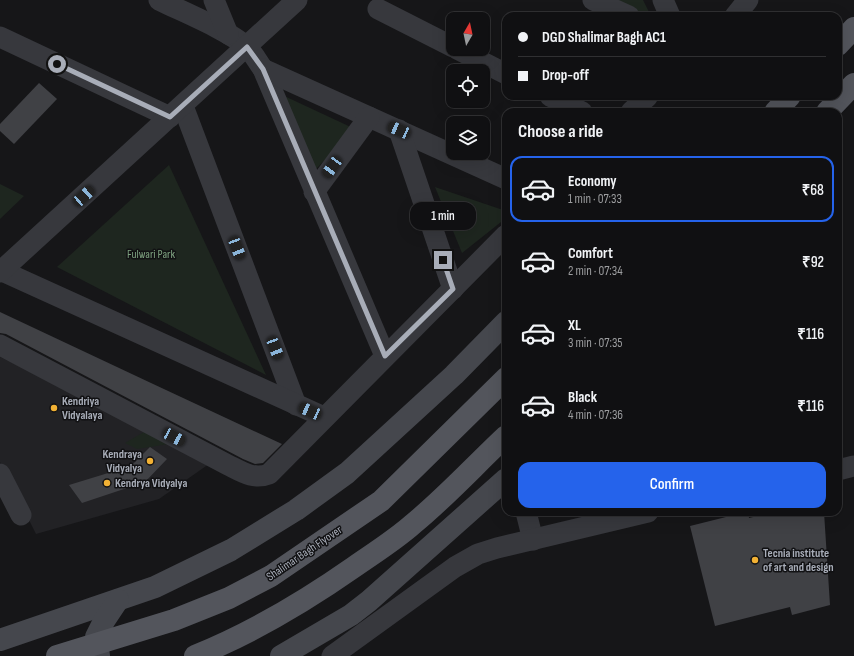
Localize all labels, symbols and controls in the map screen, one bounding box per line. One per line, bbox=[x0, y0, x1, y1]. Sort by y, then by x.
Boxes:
north arrow bbox=[446, 12, 490, 56]
map controls bbox=[446, 12, 490, 160]
text: DGD Shalimar Bagh AC1 bbox=[542, 28, 666, 47]
route start bbox=[48, 55, 66, 73]
button: locate bbox=[446, 64, 490, 108]
text: Drop-off bbox=[542, 66, 589, 85]
button: layers bbox=[446, 116, 490, 160]
car bbox=[386, 120, 412, 140]
text: Choose a ride bbox=[518, 121, 603, 142]
car bbox=[320, 154, 344, 180]
icon: car bbox=[520, 171, 556, 207]
text: Economy bbox=[568, 172, 617, 191]
text: ₹68 bbox=[802, 181, 824, 200]
car bbox=[71, 184, 97, 208]
text: 1 min · 07:33 bbox=[568, 191, 622, 207]
callout: 1 min bbox=[410, 202, 476, 230]
text: 1 min bbox=[431, 208, 455, 224]
car bbox=[227, 235, 247, 261]
icon: car bbox=[520, 243, 556, 279]
text: Comfort bbox=[568, 244, 613, 263]
park label: Fulwari Park bbox=[127, 247, 175, 262]
route end bbox=[434, 251, 452, 269]
text: ₹92 bbox=[802, 253, 824, 272]
text: 2 min · 07:34 bbox=[568, 263, 623, 279]
icon: car bbox=[520, 315, 556, 351]
text: XL bbox=[568, 316, 581, 335]
text: ₹116 bbox=[797, 325, 824, 344]
car bbox=[265, 335, 285, 361]
text: 3 min · 07:35 bbox=[568, 335, 623, 351]
icon: car bbox=[520, 387, 556, 423]
text: Black bbox=[568, 388, 597, 407]
place label: Kendriya Vidyalaya bbox=[62, 394, 102, 423]
text: ₹116 bbox=[797, 397, 824, 416]
car bbox=[297, 401, 323, 421]
marker: Kendriya Vidyalaya bbox=[49, 403, 59, 413]
text: 4 min · 07:36 bbox=[568, 407, 623, 423]
car bbox=[161, 426, 187, 448]
place label: Kendraya Vidyalya bbox=[103, 447, 142, 476]
marker: Kendraya Vidyalya bbox=[145, 456, 155, 466]
button: Confirm bbox=[518, 462, 826, 508]
place label: Kendrya Vidyalya bbox=[115, 476, 187, 491]
marker: Kendrya Vidyalya bbox=[102, 478, 112, 488]
street label: Shalimar Bagh Flyover bbox=[264, 522, 345, 584]
place label: Tecnia institute of art and design bbox=[763, 546, 834, 575]
marker: Tecnia institute of art and design bbox=[750, 555, 760, 565]

